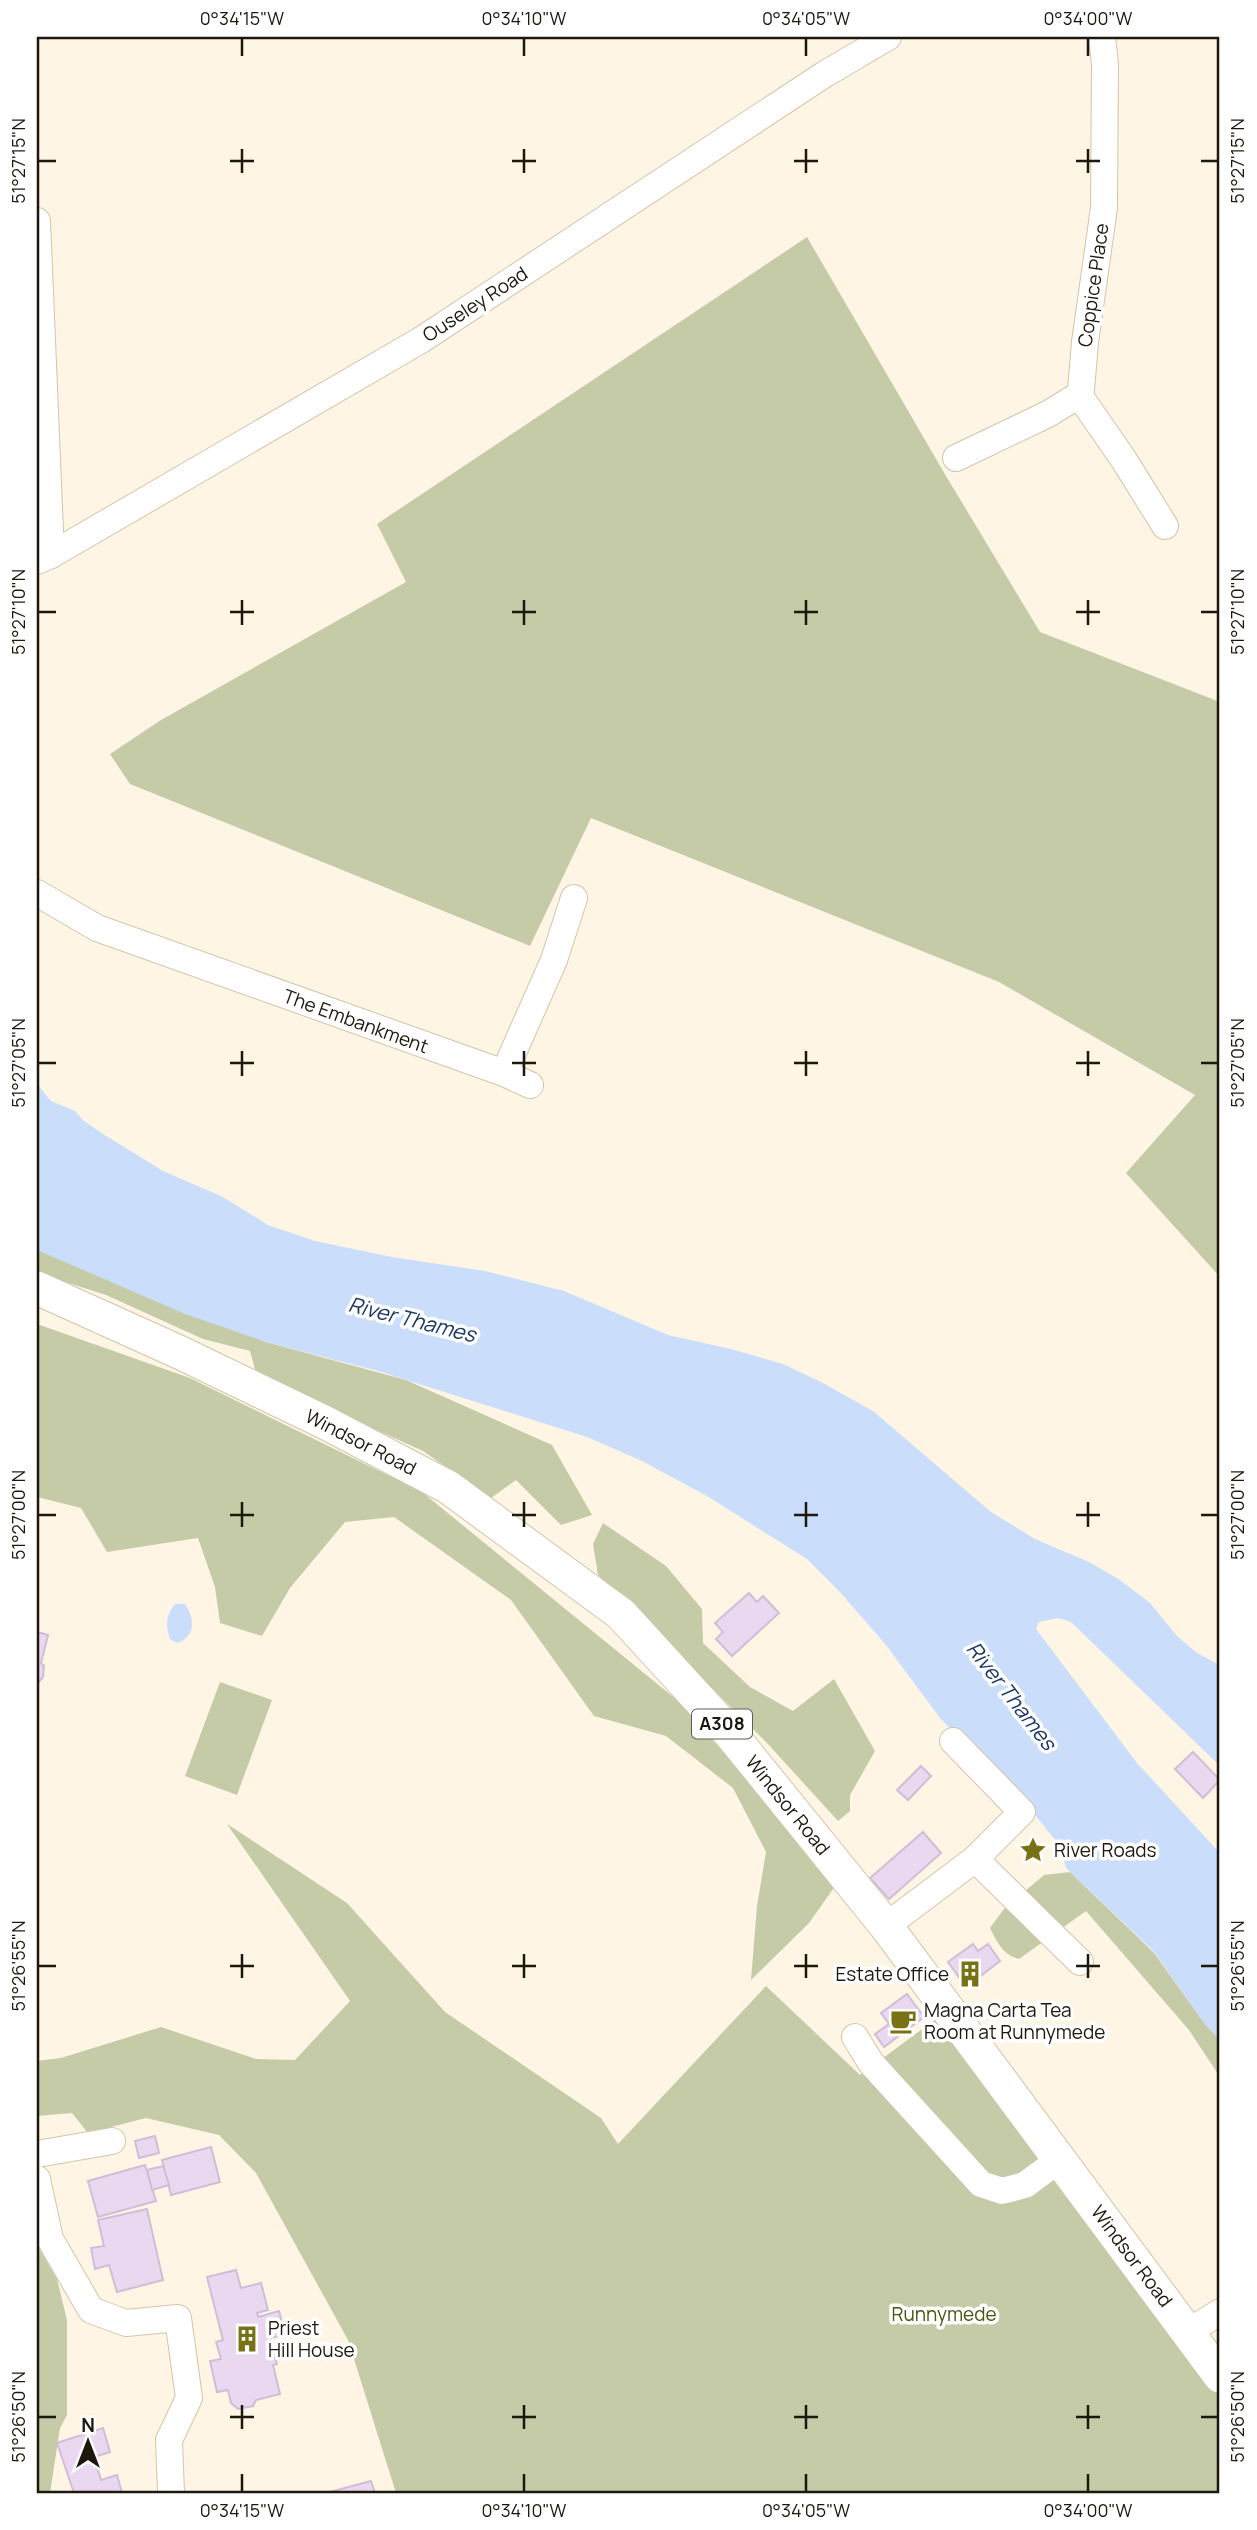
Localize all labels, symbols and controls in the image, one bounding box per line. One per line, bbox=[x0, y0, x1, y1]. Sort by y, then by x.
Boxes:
text: 0°34'15"W bbox=[200, 6, 284, 30]
text: 0°34'10"W bbox=[482, 6, 567, 30]
text: 0°34'05"W bbox=[762, 6, 850, 30]
text: 0°34'00"W bbox=[1044, 6, 1133, 30]
text: 51°27'15"N bbox=[6, 118, 30, 204]
text: 51°27'15"N bbox=[1225, 118, 1249, 204]
street label: Coppice Place bbox=[1071, 221, 1115, 349]
street label: Ouseley Road bbox=[417, 260, 533, 348]
text: 51°27'10"N bbox=[6, 569, 30, 655]
text: 51°27'10"N bbox=[1225, 569, 1249, 655]
street label: The Embankment bbox=[280, 983, 432, 1059]
text: 51°27'05"N bbox=[6, 1018, 30, 1108]
text: 51°27'05"N bbox=[1225, 1018, 1249, 1108]
water label: River Thames bbox=[346, 1290, 481, 1349]
street label: Windsor Road bbox=[301, 1403, 421, 1481]
text: 51°27'00"N bbox=[6, 1470, 30, 1560]
text: 51°27'00"N bbox=[1225, 1470, 1249, 1560]
water label: River Thames bbox=[961, 1635, 1064, 1757]
road number: A308 bbox=[692, 1709, 752, 1738]
street label: Windsor Road bbox=[740, 1750, 836, 1860]
place icon: River Roads bbox=[1018, 1835, 1048, 1865]
place label: River Roads bbox=[1054, 1837, 1156, 1863]
text: 51°26'55"N bbox=[6, 1921, 30, 2011]
text: 51°26'55"N bbox=[1225, 1921, 1249, 2011]
building icon: Estate Office bbox=[955, 1959, 985, 1989]
place label: Estate Office bbox=[836, 1961, 949, 1987]
place label: Magna Carta Tea Room at Runnymede bbox=[924, 1997, 1105, 2045]
cafe icon: Magna Carta Tea Room at Runnymede bbox=[888, 2006, 918, 2036]
street label: Windsor Road bbox=[1085, 2200, 1179, 2312]
park label: Runnymede bbox=[892, 2301, 997, 2327]
place label: Priest Hill House bbox=[268, 2315, 355, 2363]
building icon: Priest Hill House bbox=[232, 2324, 262, 2354]
text: 51°26'50"N bbox=[6, 2371, 30, 2463]
text: 51°26'50"N bbox=[1225, 2371, 1249, 2463]
north arrow bbox=[52, 2408, 122, 2478]
text: N bbox=[81, 2412, 95, 2438]
text: 0°34'15"W bbox=[200, 2498, 284, 2522]
text: 0°34'10"W bbox=[482, 2498, 567, 2522]
text: 0°34'05"W bbox=[762, 2498, 850, 2522]
text: 0°34'00"W bbox=[1044, 2498, 1133, 2522]

